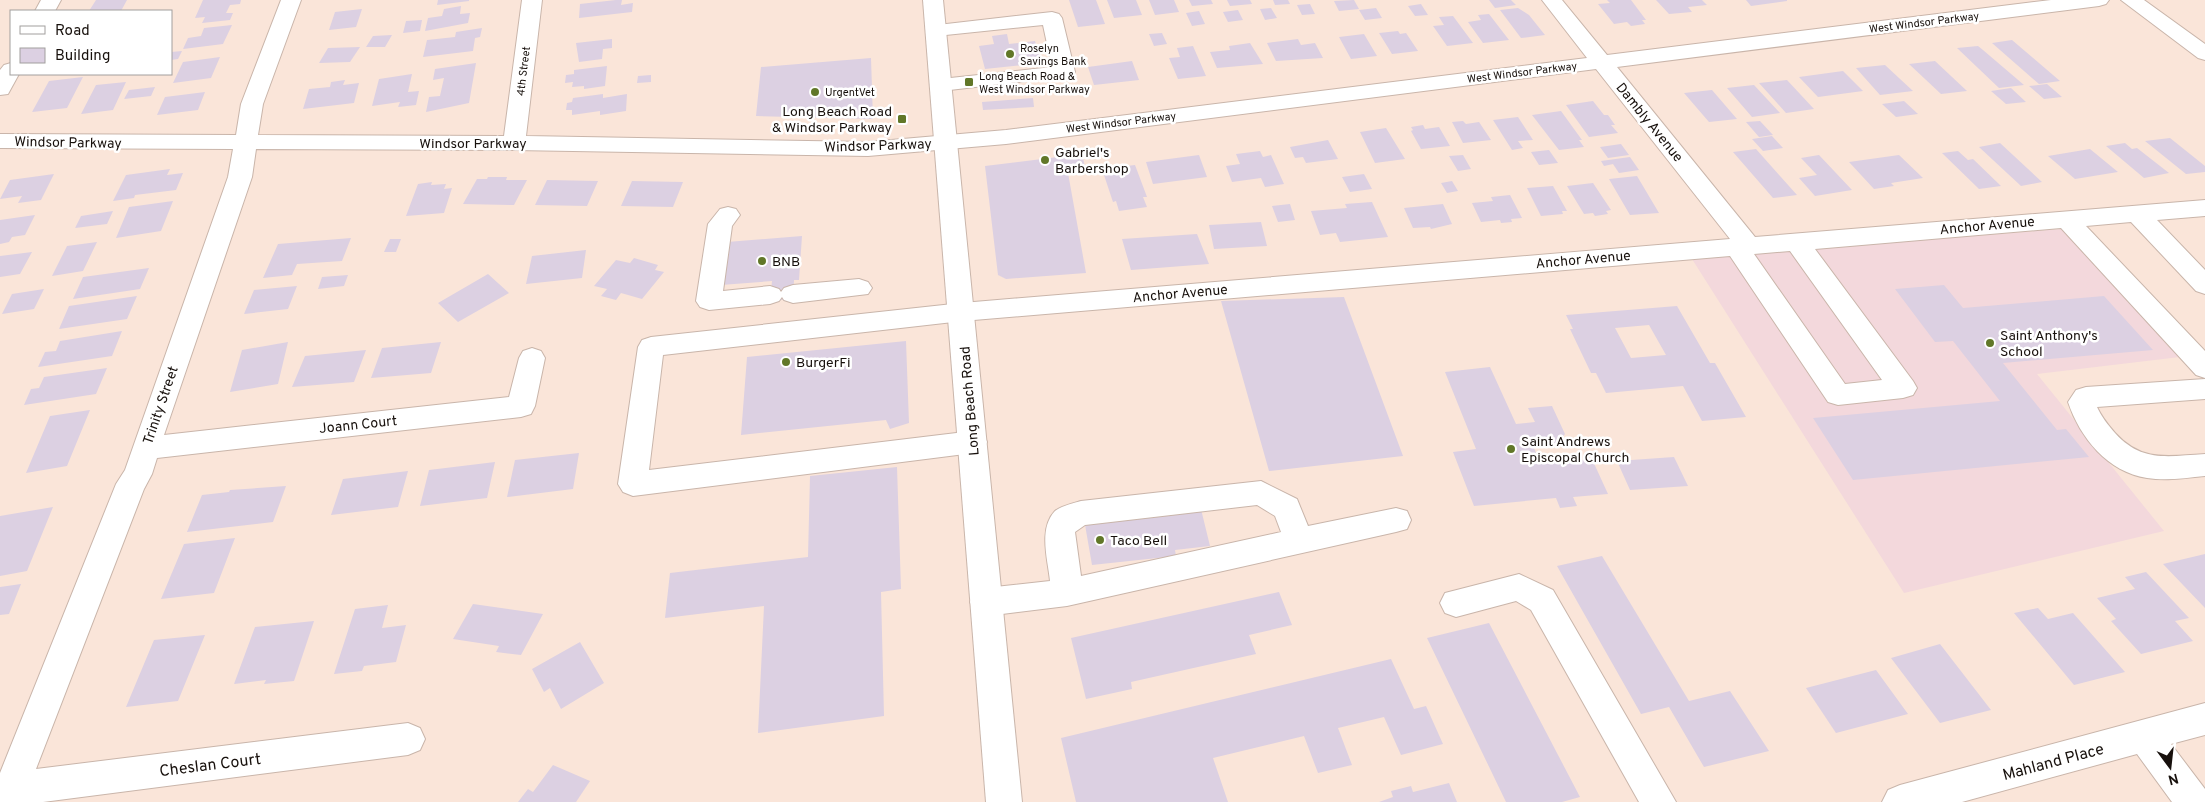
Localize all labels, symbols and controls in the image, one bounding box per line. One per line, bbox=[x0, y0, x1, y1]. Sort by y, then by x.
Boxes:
street label: West Windsor Parkway bbox=[1868, 9, 1980, 37]
legend bbox=[10, 10, 172, 75]
text: Road bbox=[55, 22, 90, 41]
place label: Roselyn Savings Bank bbox=[1020, 42, 1087, 69]
street label: 4th Street bbox=[514, 46, 534, 97]
text: Building bbox=[55, 47, 110, 66]
marker: Roselyn Savings Bank bbox=[1004, 48, 1016, 60]
street label: West Windsor Parkway bbox=[1466, 59, 1578, 87]
place label: Long Beach Road & West Windsor Parkway bbox=[979, 70, 1090, 97]
marker: Long Beach Road & West Windsor Parkway bbox=[963, 76, 975, 88]
street label: Dambly Avenue bbox=[1612, 80, 1686, 166]
marker: UrgentVet bbox=[809, 86, 821, 98]
place label: UrgentVet bbox=[825, 86, 875, 100]
place label: Long Beach Road & Windsor Parkway bbox=[772, 104, 892, 137]
street label: West Windsor Parkway bbox=[1065, 109, 1177, 137]
marker: Long Beach Road & Windsor Parkway bbox=[896, 113, 908, 125]
street label: Windsor Parkway bbox=[14, 134, 122, 153]
street label: Windsor Parkway bbox=[419, 136, 527, 153]
street label: Windsor Parkway bbox=[824, 136, 932, 157]
place label: Gabriel's Barbershop bbox=[1055, 145, 1129, 178]
marker: Gabriel's Barbershop bbox=[1039, 154, 1051, 166]
street label: Anchor Avenue bbox=[1939, 214, 2035, 239]
street label: Anchor Avenue bbox=[1535, 248, 1631, 273]
place label: BNB bbox=[772, 254, 800, 271]
marker: BNB bbox=[756, 255, 768, 267]
street label: Anchor Avenue bbox=[1132, 282, 1228, 307]
place label: Saint Anthony's School bbox=[2000, 328, 2098, 361]
marker: Saint Anthony's School bbox=[1984, 337, 1996, 349]
street label: Long Beach Road bbox=[957, 345, 984, 456]
place label: BurgerFi bbox=[796, 355, 851, 372]
marker: BurgerFi bbox=[780, 356, 792, 368]
street label: Trinity Street bbox=[140, 364, 183, 447]
street label: Joann Court bbox=[318, 413, 398, 438]
place label: Saint Andrews Episcopal Church bbox=[1521, 434, 1629, 467]
marker: Saint Andrews Episcopal Church bbox=[1505, 443, 1517, 455]
place label: Taco Bell bbox=[1110, 533, 1167, 550]
marker: Taco Bell bbox=[1094, 534, 1106, 546]
street label: Mahland Place bbox=[2001, 740, 2106, 786]
north arrow bbox=[2145, 742, 2195, 792]
street label: Cheslan Court bbox=[158, 750, 262, 782]
text: N bbox=[2166, 769, 2180, 788]

